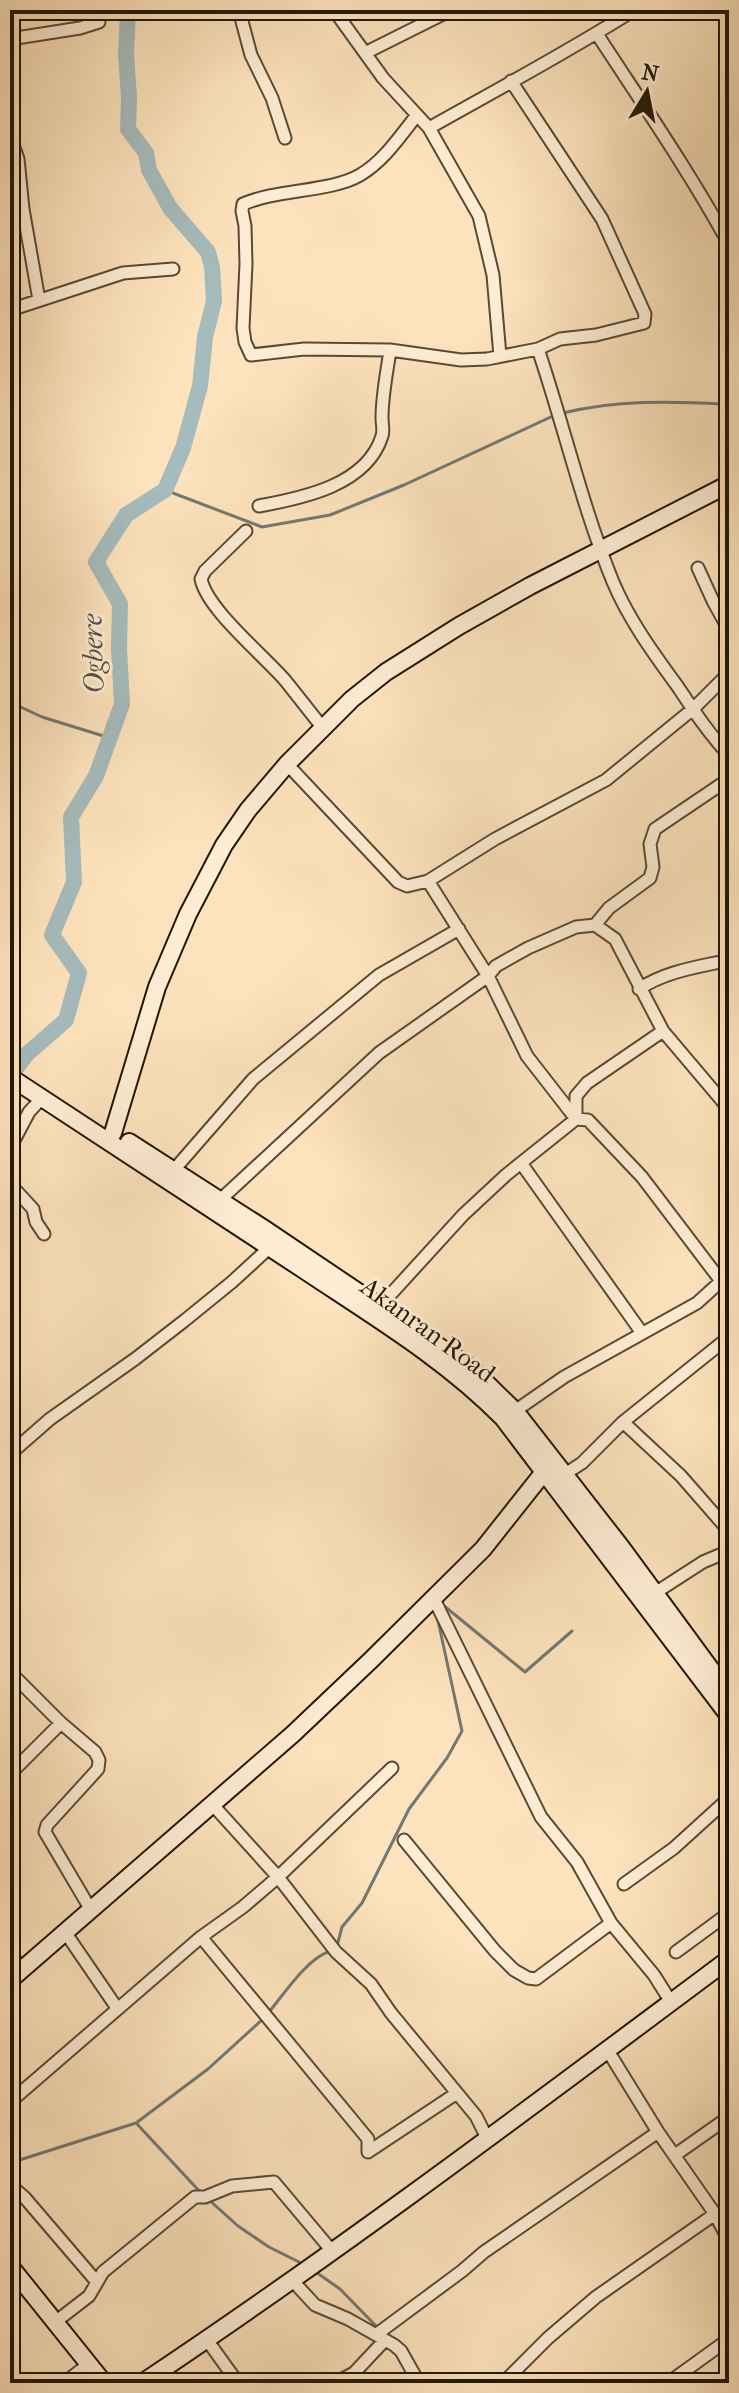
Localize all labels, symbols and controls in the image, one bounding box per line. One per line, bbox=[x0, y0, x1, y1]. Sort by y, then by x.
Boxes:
north arrow bbox=[607, 52, 687, 132]
text: N bbox=[640, 59, 661, 88]
water label: Ogbere bbox=[75, 613, 111, 695]
street label: Akanran Road bbox=[354, 1270, 502, 1390]

